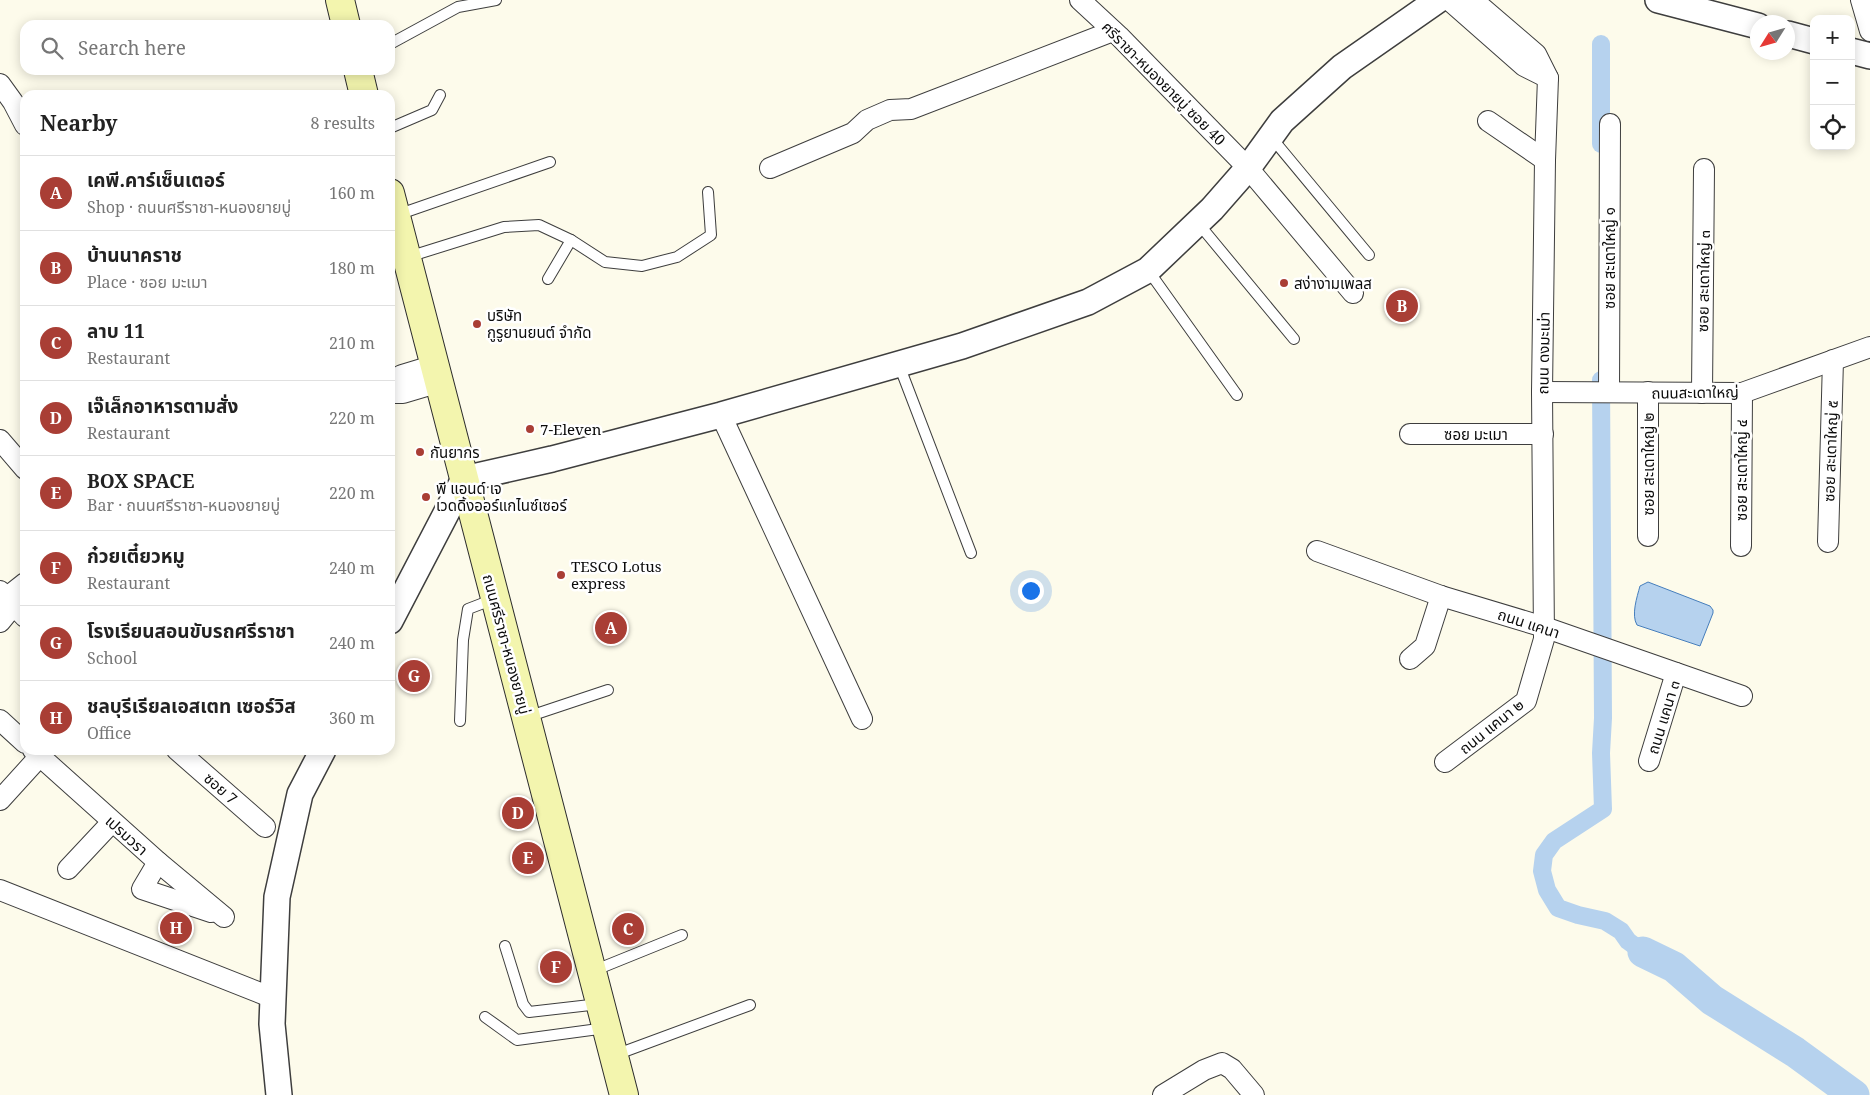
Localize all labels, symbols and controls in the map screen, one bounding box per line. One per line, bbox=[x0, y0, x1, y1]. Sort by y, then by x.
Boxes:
north arrow bbox=[1750, 15, 1795, 60]
map controls bbox=[1810, 15, 1855, 150]
button: + bbox=[1810, 15, 1855, 60]
street label: ศรีราชา-หนองยายบู่ ซอย 40 bbox=[1098, 17, 1230, 149]
search box bbox=[20, 20, 395, 75]
icon: search bbox=[38, 34, 66, 62]
text: Search here bbox=[78, 35, 186, 61]
button: − bbox=[1810, 60, 1855, 105]
button: locate bbox=[1810, 105, 1855, 150]
text: Nearby bbox=[40, 109, 118, 137]
text: 8 results bbox=[311, 112, 375, 134]
text: เคพี.คาร์เซ็นเตอร์ bbox=[87, 167, 225, 193]
text: A bbox=[50, 182, 62, 204]
text: 160 m bbox=[329, 182, 375, 204]
text: Shop · ถนนศรีราชา-หนองยายบู่ bbox=[87, 196, 291, 218]
street label: ซอย สะเดาใหญ่ ๑ bbox=[1599, 207, 1619, 309]
street label: ซอย สะเดาใหญ่ ๓ bbox=[1692, 230, 1714, 332]
text: บ้านนาคราช bbox=[87, 242, 182, 268]
text: B bbox=[51, 257, 61, 279]
text: 180 m bbox=[329, 257, 375, 279]
text: Place · ซอย มะเมา bbox=[87, 271, 207, 293]
place label: สง่างามเพลส bbox=[1294, 273, 1372, 293]
marker: สง่างามเพลส bbox=[1278, 277, 1290, 289]
pin: B bbox=[1386, 287, 1418, 325]
place label: บริษัท กูรูยานยนต์ จำกัด bbox=[487, 305, 591, 342]
street label: ถนน ดงมะเม่า bbox=[1532, 312, 1554, 394]
text: ลาบ 11 bbox=[87, 318, 145, 344]
marker: บริษัท กูรูยานยนต์ จำกัด bbox=[471, 318, 483, 330]
text: C bbox=[51, 332, 61, 354]
text: 210 m bbox=[329, 332, 375, 354]
text: Restaurant bbox=[87, 347, 170, 369]
street label: ถนนสะเดาใหญ่ bbox=[1651, 381, 1739, 403]
text: เจ๊เล็กอาหารตามสั่ง bbox=[87, 393, 238, 419]
street label: ซอย สะเดาใหญ่ ๕ bbox=[1818, 400, 1842, 502]
text: D bbox=[50, 407, 62, 429]
text: 220 m bbox=[329, 407, 375, 429]
street label: ซอย สะเดาใหญ่ ๒ bbox=[1638, 413, 1658, 515]
place label: 7-Eleven bbox=[540, 419, 602, 439]
street label: ซอย สะเดาใหญ่ ๔ bbox=[1731, 419, 1751, 521]
text: Restaurant bbox=[87, 422, 170, 444]
marker: 7-Eleven bbox=[524, 423, 536, 435]
street label: ซอย มะเมา bbox=[1444, 424, 1508, 444]
place label: กันยากร bbox=[430, 442, 480, 462]
marker: กันยากร bbox=[414, 446, 426, 458]
text: BOX SPACE bbox=[87, 468, 194, 494]
place label: พี แอนด์ เจ เวดดิ้งออร์แกไนซ์เซอร์ bbox=[436, 478, 568, 515]
text: E bbox=[51, 482, 61, 504]
text: 220 m bbox=[329, 482, 375, 504]
marker: พี แอนด์ เจ เวดดิ้งออร์แกไนซ์เซอร์ bbox=[420, 491, 432, 503]
text: Bar · ถนนศรีราชา-หนองยายบู่ bbox=[87, 494, 280, 516]
text: ก๋วยเตี๋ยวหมู bbox=[87, 543, 185, 569]
place label: TESCO Lotus express bbox=[571, 556, 662, 593]
text: F bbox=[51, 557, 61, 579]
text: 240 m bbox=[329, 557, 375, 579]
marker: TESCO Lotus express bbox=[555, 569, 567, 581]
text: Restaurant bbox=[87, 572, 170, 594]
street label: ถนนศรีราชา-หนองยายบู่ bbox=[479, 572, 535, 716]
your location bbox=[1018, 578, 1044, 604]
street label: ถนน แคนา bbox=[1495, 604, 1563, 642]
pin: A bbox=[595, 609, 627, 647]
text: โรงเรียนสอนขับรถศรีราชา bbox=[87, 618, 295, 644]
text: G bbox=[50, 632, 62, 654]
text: 240 m bbox=[329, 632, 375, 654]
text: School bbox=[87, 647, 137, 669]
pin: G bbox=[398, 657, 430, 695]
street label: ถนน แคนา ๓ bbox=[1642, 678, 1684, 756]
text: ชลบุรีเรียลเอสเตท เซอร์วิส bbox=[87, 693, 296, 719]
street label: ถนน แคนา ๒ bbox=[1455, 694, 1527, 758]
text: H bbox=[49, 707, 63, 729]
text: 360 m bbox=[329, 707, 375, 729]
text: Office bbox=[87, 722, 131, 744]
street label: ซอย 7 bbox=[200, 768, 242, 808]
pin: D bbox=[502, 794, 534, 832]
street label: เปรมวรา bbox=[101, 811, 153, 859]
pin: E bbox=[512, 839, 544, 877]
pin: H bbox=[160, 909, 192, 947]
pin: C bbox=[612, 910, 644, 948]
pin: F bbox=[540, 948, 572, 986]

